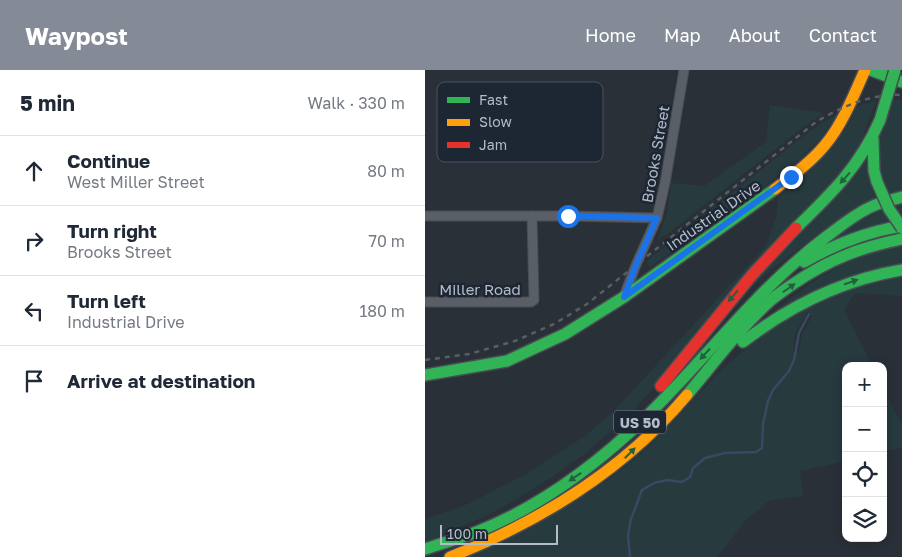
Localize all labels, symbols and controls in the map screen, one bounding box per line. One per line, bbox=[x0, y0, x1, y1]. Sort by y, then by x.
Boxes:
text: Waypost bbox=[25, 21, 128, 50]
text: Home bbox=[585, 24, 636, 46]
text: Map bbox=[664, 24, 701, 46]
text: About bbox=[729, 24, 781, 46]
text: Contact bbox=[809, 24, 877, 46]
legend bbox=[437, 82, 603, 162]
text: 5 min bbox=[20, 90, 75, 116]
text: Fast bbox=[479, 91, 508, 108]
text: Walk · 330 m bbox=[307, 93, 405, 113]
street label: Brooks Street bbox=[638, 104, 672, 204]
text: Slow bbox=[479, 113, 512, 130]
text: Jam bbox=[479, 136, 507, 153]
text: Continue bbox=[67, 149, 150, 172]
icon: ahead bbox=[20, 157, 48, 185]
text: 80 m bbox=[367, 161, 405, 181]
route end bbox=[780, 166, 803, 189]
text: West Miller Street bbox=[67, 172, 205, 192]
one-way arrow bbox=[839, 172, 851, 184]
street label: Industrial Drive bbox=[663, 176, 764, 254]
route start bbox=[557, 205, 580, 228]
text: Turn right bbox=[67, 219, 157, 242]
icon: right bbox=[20, 227, 48, 255]
text: 70 m bbox=[368, 231, 405, 251]
text: Brooks Street bbox=[67, 242, 172, 262]
one-way arrow bbox=[844, 278, 859, 286]
street label: Miller Road bbox=[439, 280, 521, 298]
one-way arrow bbox=[782, 283, 796, 293]
text: Turn left bbox=[67, 289, 146, 312]
one-way arrow bbox=[728, 290, 739, 303]
icon: left bbox=[20, 297, 48, 325]
text: 180 m bbox=[359, 301, 405, 321]
text: Industrial Drive bbox=[67, 312, 185, 332]
one-way arrow bbox=[700, 347, 711, 360]
map controls bbox=[842, 362, 887, 542]
button: + bbox=[842, 362, 887, 407]
icon: arrive bbox=[20, 367, 48, 395]
text: Arrive at destination bbox=[67, 369, 255, 392]
button: − bbox=[842, 407, 887, 452]
road number: US 50 bbox=[614, 411, 666, 434]
one-way arrow bbox=[624, 447, 636, 459]
button: locate bbox=[842, 452, 887, 497]
one-way arrow bbox=[568, 472, 582, 482]
button: layers bbox=[842, 497, 887, 542]
scale bar bbox=[440, 522, 557, 545]
text: 100 m bbox=[447, 525, 487, 542]

